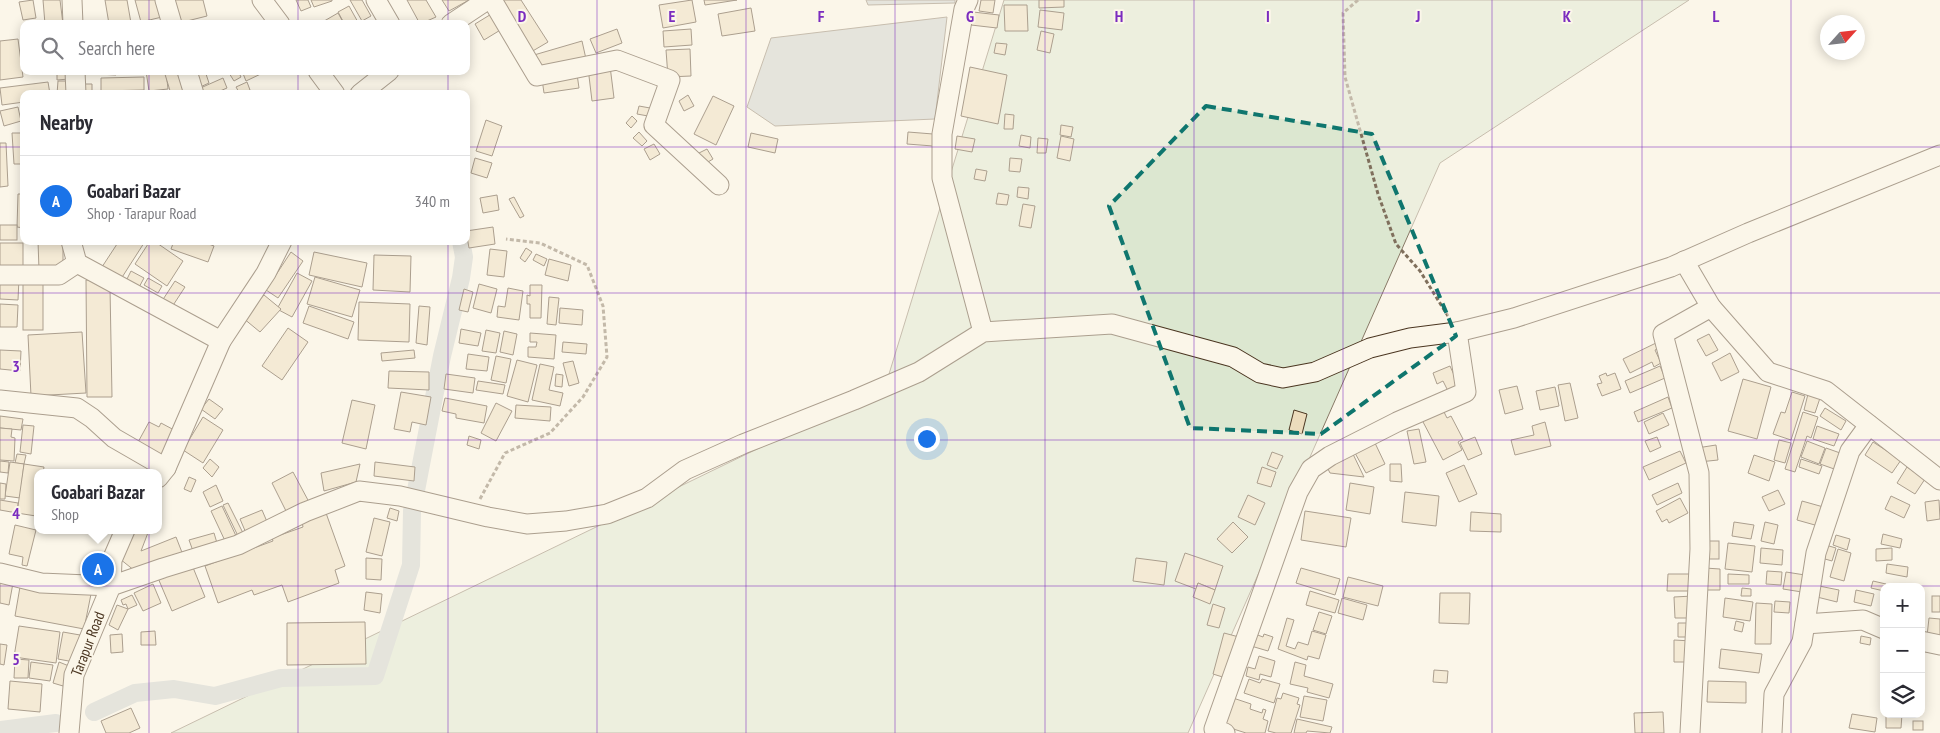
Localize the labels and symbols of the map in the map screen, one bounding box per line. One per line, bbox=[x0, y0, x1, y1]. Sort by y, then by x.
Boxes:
text: D bbox=[518, 6, 527, 26]
text: E bbox=[669, 6, 676, 26]
text: F bbox=[818, 6, 825, 26]
text: G bbox=[966, 6, 974, 26]
text: H bbox=[1115, 6, 1123, 26]
text: I bbox=[1266, 6, 1270, 26]
text: J bbox=[1415, 6, 1420, 26]
text: K bbox=[1563, 6, 1572, 26]
text: L bbox=[1713, 6, 1720, 26]
north arrow bbox=[1820, 15, 1865, 60]
text: 3 bbox=[12, 356, 20, 376]
your location bbox=[914, 426, 940, 452]
text: 4 bbox=[12, 503, 20, 523]
pin: A bbox=[82, 550, 114, 588]
street label: Tarapur Road bbox=[67, 609, 108, 679]
text: 5 bbox=[12, 649, 20, 669]

